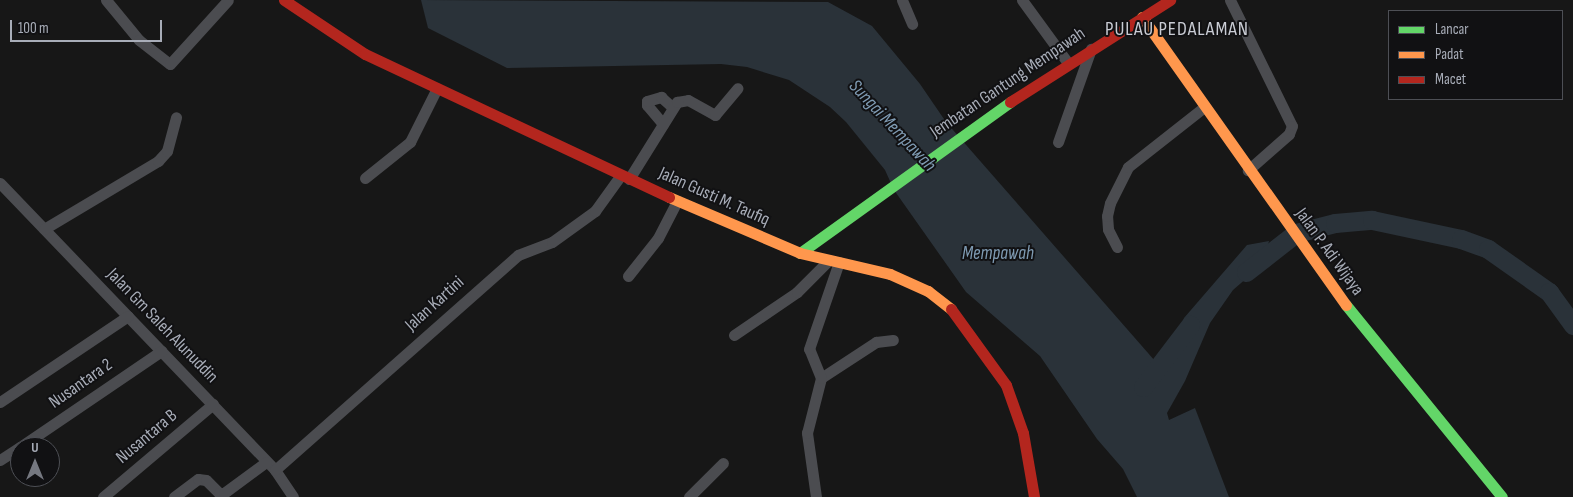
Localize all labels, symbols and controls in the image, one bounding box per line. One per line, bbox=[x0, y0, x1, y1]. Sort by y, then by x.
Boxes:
scale bar bbox=[12, 10, 165, 42]
legend bbox=[1388, 10, 1563, 100]
district label: PULAU PEDALAMAN bbox=[1103, 17, 1251, 41]
text: 100 m bbox=[18, 19, 49, 38]
text: Lancar bbox=[1435, 20, 1469, 39]
street label: Jembatan Gantung Mempawah bbox=[926, 23, 1090, 143]
text: Padat bbox=[1435, 45, 1464, 64]
text: Macet bbox=[1435, 70, 1466, 89]
water label: Sungai Mempawah bbox=[844, 75, 940, 177]
street label: Jalan Gusti M. Taufiq bbox=[655, 163, 773, 231]
street label: Jalan P. Adi Wijaya bbox=[1290, 204, 1368, 300]
water label: Mempawah bbox=[962, 243, 1034, 265]
street label: Jalan Gm Saleh Alunuddin bbox=[102, 264, 222, 388]
street label: Jalan Kartini bbox=[401, 272, 469, 336]
street label: Nusantara 2 bbox=[45, 354, 117, 414]
street label: Nusantara B bbox=[112, 405, 182, 469]
north arrow bbox=[10, 437, 60, 487]
text: U bbox=[31, 439, 39, 456]

